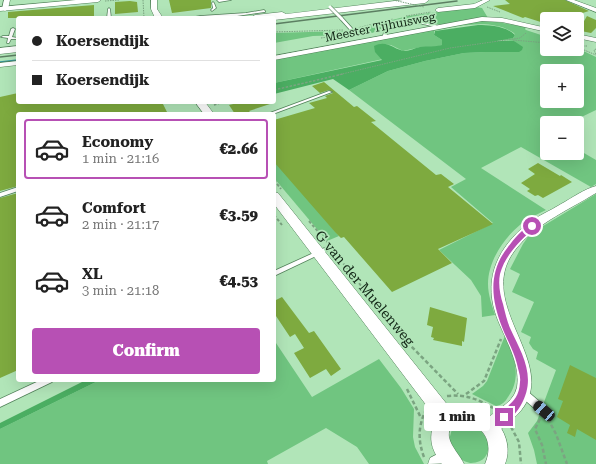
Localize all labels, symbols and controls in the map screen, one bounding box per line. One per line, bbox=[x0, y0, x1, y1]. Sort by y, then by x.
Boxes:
street label: Meester Tijhuisweg bbox=[324, 9, 437, 45]
map controls bbox=[540, 12, 584, 160]
button: layers bbox=[540, 12, 584, 56]
text: Koersendijk bbox=[56, 32, 149, 50]
button: + bbox=[540, 64, 584, 108]
text: Koersendijk bbox=[56, 71, 149, 89]
button: − bbox=[540, 116, 584, 160]
icon: car bbox=[34, 131, 70, 167]
text: Economy bbox=[82, 133, 153, 151]
text: €2.66 bbox=[219, 140, 258, 158]
text: 1 min · 21:16 bbox=[82, 151, 159, 166]
icon: car bbox=[34, 197, 70, 233]
text: Comfort bbox=[82, 199, 146, 217]
text: €3.59 bbox=[219, 206, 258, 224]
text: 2 min · 21:17 bbox=[82, 217, 159, 232]
route start bbox=[523, 217, 541, 235]
street label: G van der Muelenweg bbox=[312, 227, 418, 349]
icon: car bbox=[34, 263, 70, 299]
text: XL bbox=[82, 265, 103, 283]
text: €4.53 bbox=[219, 272, 258, 290]
text: 3 min · 21:18 bbox=[82, 283, 159, 298]
button: Confirm bbox=[32, 328, 260, 374]
car bbox=[531, 399, 557, 423]
callout: 1 min bbox=[424, 403, 490, 431]
route end bbox=[495, 408, 513, 426]
text: 1 min bbox=[439, 409, 475, 424]

